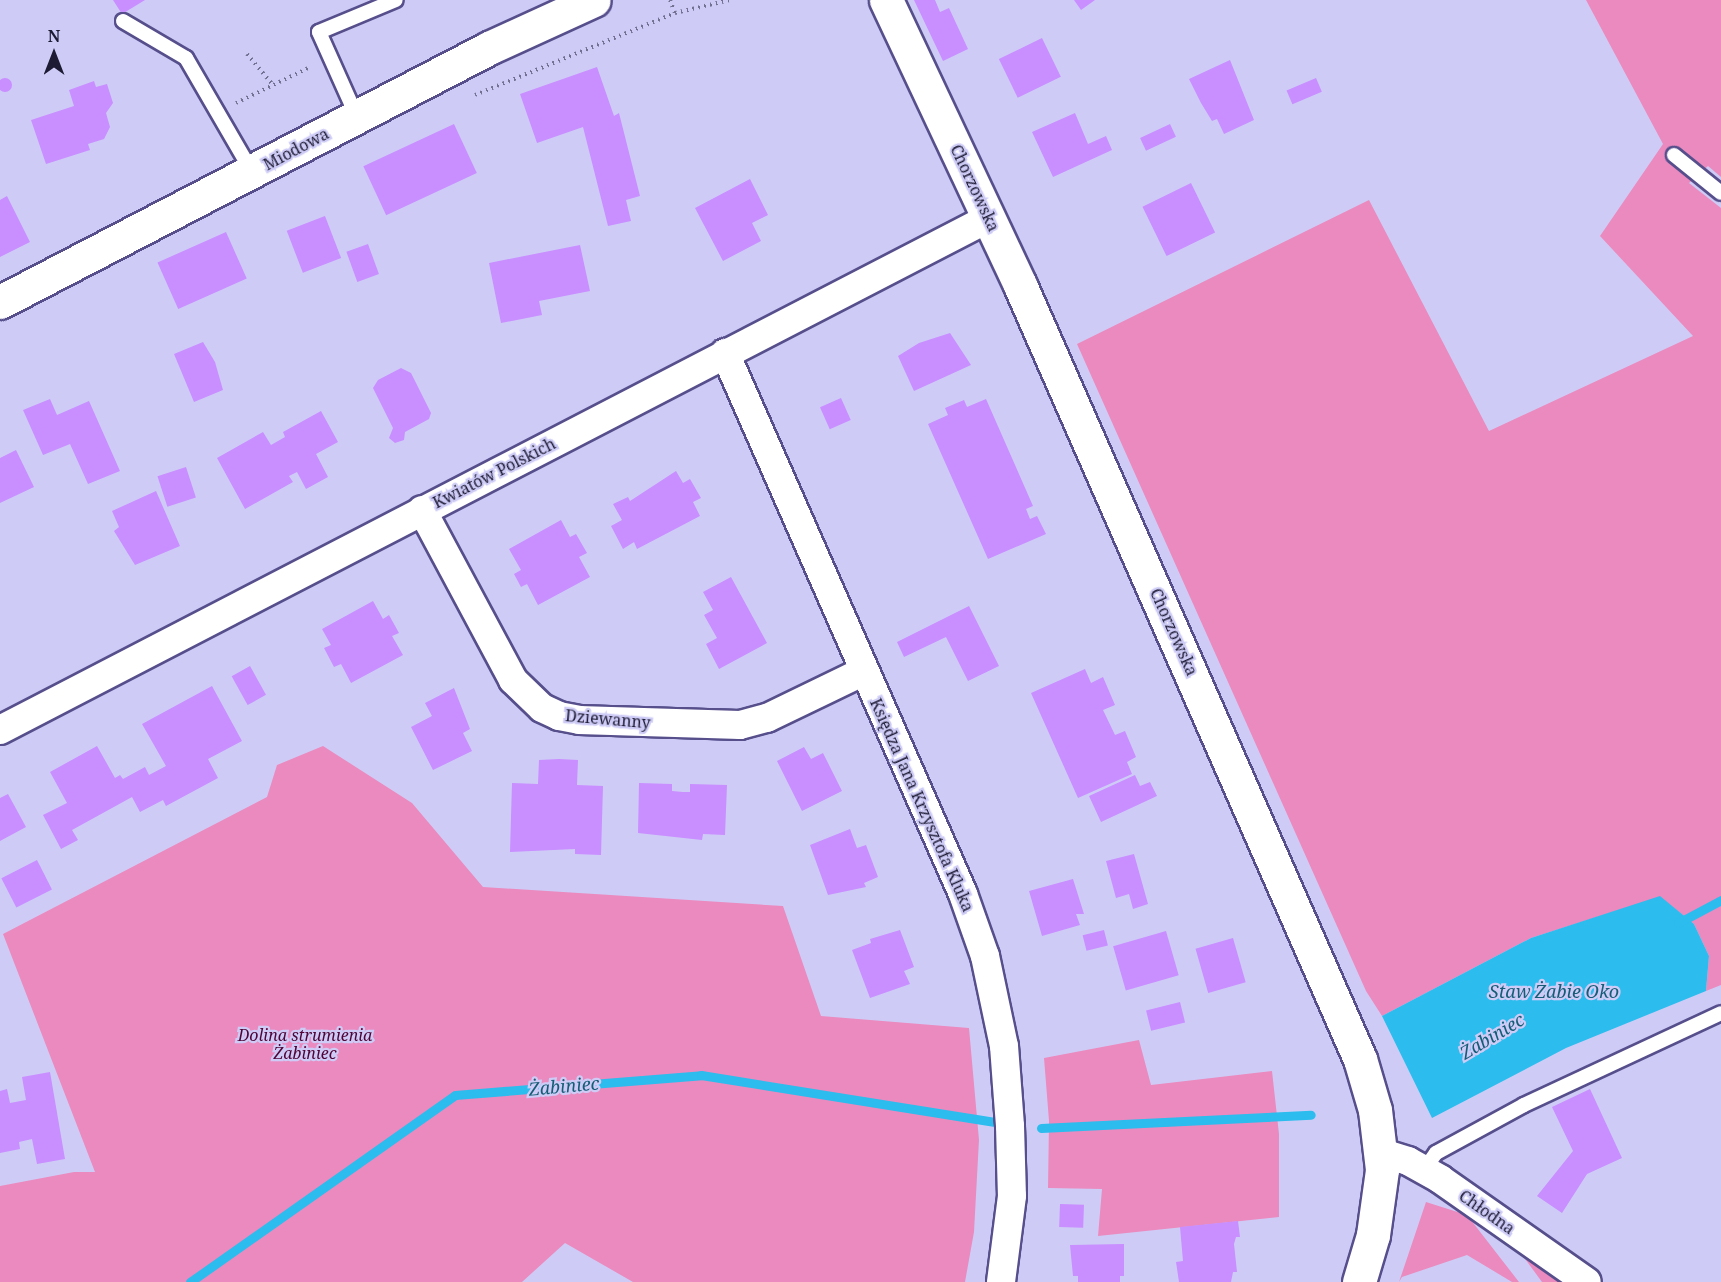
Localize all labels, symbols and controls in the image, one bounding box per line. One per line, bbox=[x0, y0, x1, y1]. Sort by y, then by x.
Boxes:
north arrow bbox=[24, 24, 84, 84]
text: N bbox=[48, 25, 60, 47]
street label: Miodowa bbox=[260, 124, 332, 174]
street label: Chorzowska bbox=[947, 142, 1003, 234]
street label: Kwiatów Polskich bbox=[429, 434, 559, 512]
street label: Chorzowska bbox=[1146, 585, 1202, 679]
street label: Księdza Jana Krzysztofa Kluka bbox=[866, 695, 978, 915]
street label: Dziewanny bbox=[565, 706, 651, 732]
water label: Staw Żabie Oko bbox=[1489, 980, 1619, 1002]
water label: Żabiniec bbox=[1456, 1009, 1528, 1063]
park label: Dolina strumienia Żabiniec bbox=[238, 1025, 372, 1063]
water label: Żabiniec bbox=[528, 1072, 600, 1100]
street label: Chłodna bbox=[1455, 1186, 1519, 1238]

